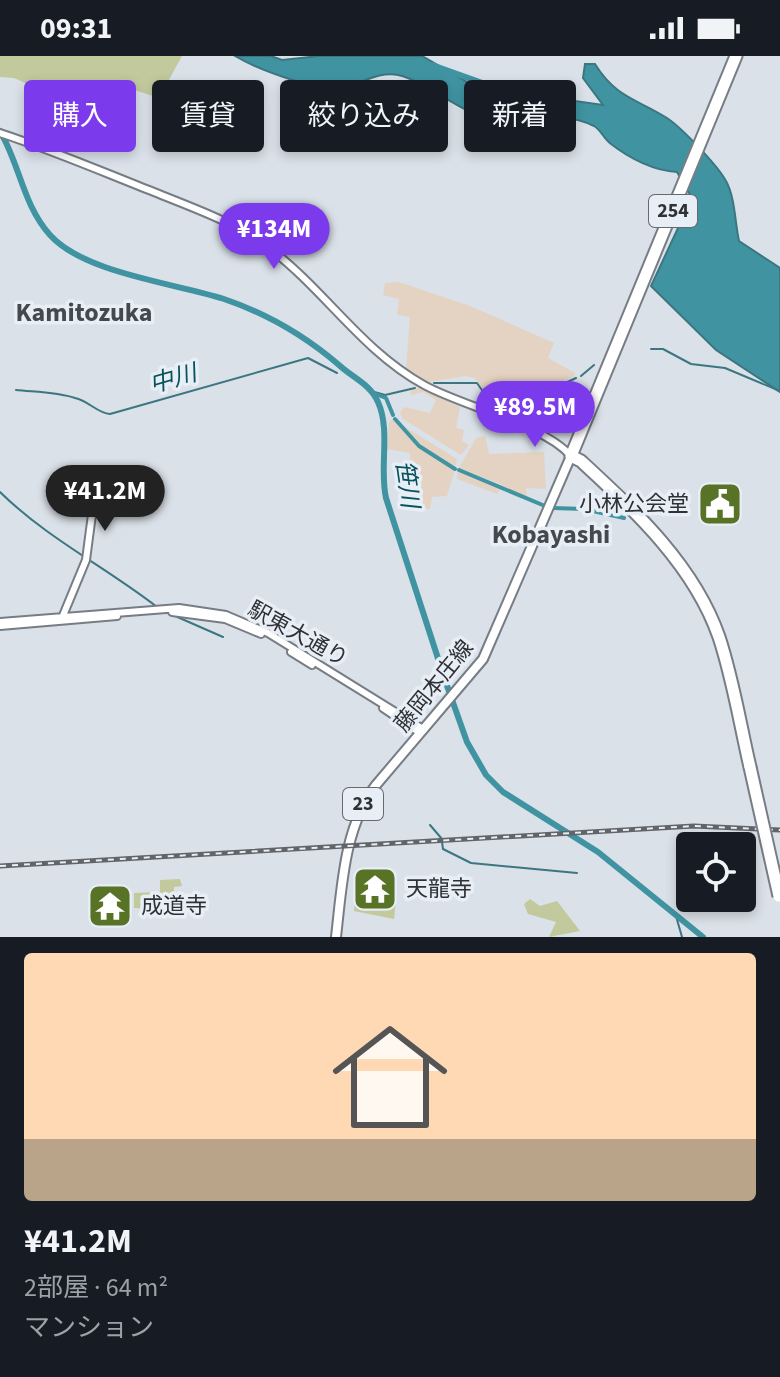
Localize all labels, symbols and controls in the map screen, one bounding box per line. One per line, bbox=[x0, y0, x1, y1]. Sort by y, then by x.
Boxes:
text: 09:31 bbox=[40, 7, 112, 50]
chip: 購入 bbox=[24, 80, 136, 152]
chip: 賃貸 bbox=[152, 80, 264, 152]
chip: 絞り込み bbox=[280, 80, 448, 152]
chip: 新着 bbox=[464, 80, 576, 152]
road number: 254 bbox=[649, 195, 697, 227]
pin: ¥134M bbox=[218, 203, 330, 271]
text: ¥134M bbox=[237, 210, 311, 247]
district label: Kamitozuka bbox=[16, 294, 152, 331]
water label: 中川 bbox=[145, 355, 204, 402]
pin: ¥89.5M bbox=[470, 381, 600, 449]
text: ¥89.5M bbox=[494, 388, 576, 425]
water label: 笹川 bbox=[386, 458, 428, 513]
pin: ¥41.2M bbox=[40, 465, 170, 533]
text: ¥41.2M bbox=[64, 472, 146, 509]
public building icon: 小林公会堂 bbox=[696, 480, 744, 528]
place label: 小林公会堂 bbox=[579, 488, 689, 520]
district label: Kobayashi bbox=[492, 516, 610, 553]
street label: 駅東大通り bbox=[242, 593, 354, 675]
street label: 藤岡本庄線 bbox=[387, 633, 481, 739]
road number: 23 bbox=[343, 788, 383, 820]
map controls bbox=[676, 832, 756, 912]
button: locate bbox=[676, 832, 756, 912]
temple icon: 天龍寺 bbox=[351, 865, 399, 913]
place label: 天龍寺 bbox=[406, 873, 472, 905]
temple icon: 成道寺 bbox=[86, 882, 134, 930]
place label: 成道寺 bbox=[141, 890, 207, 922]
icon: home bbox=[318, 1005, 462, 1149]
text: ¥41.2M bbox=[24, 1217, 132, 1266]
text: 2部屋 · 64 m² bbox=[24, 1269, 168, 1306]
text: マンション bbox=[24, 1309, 154, 1346]

